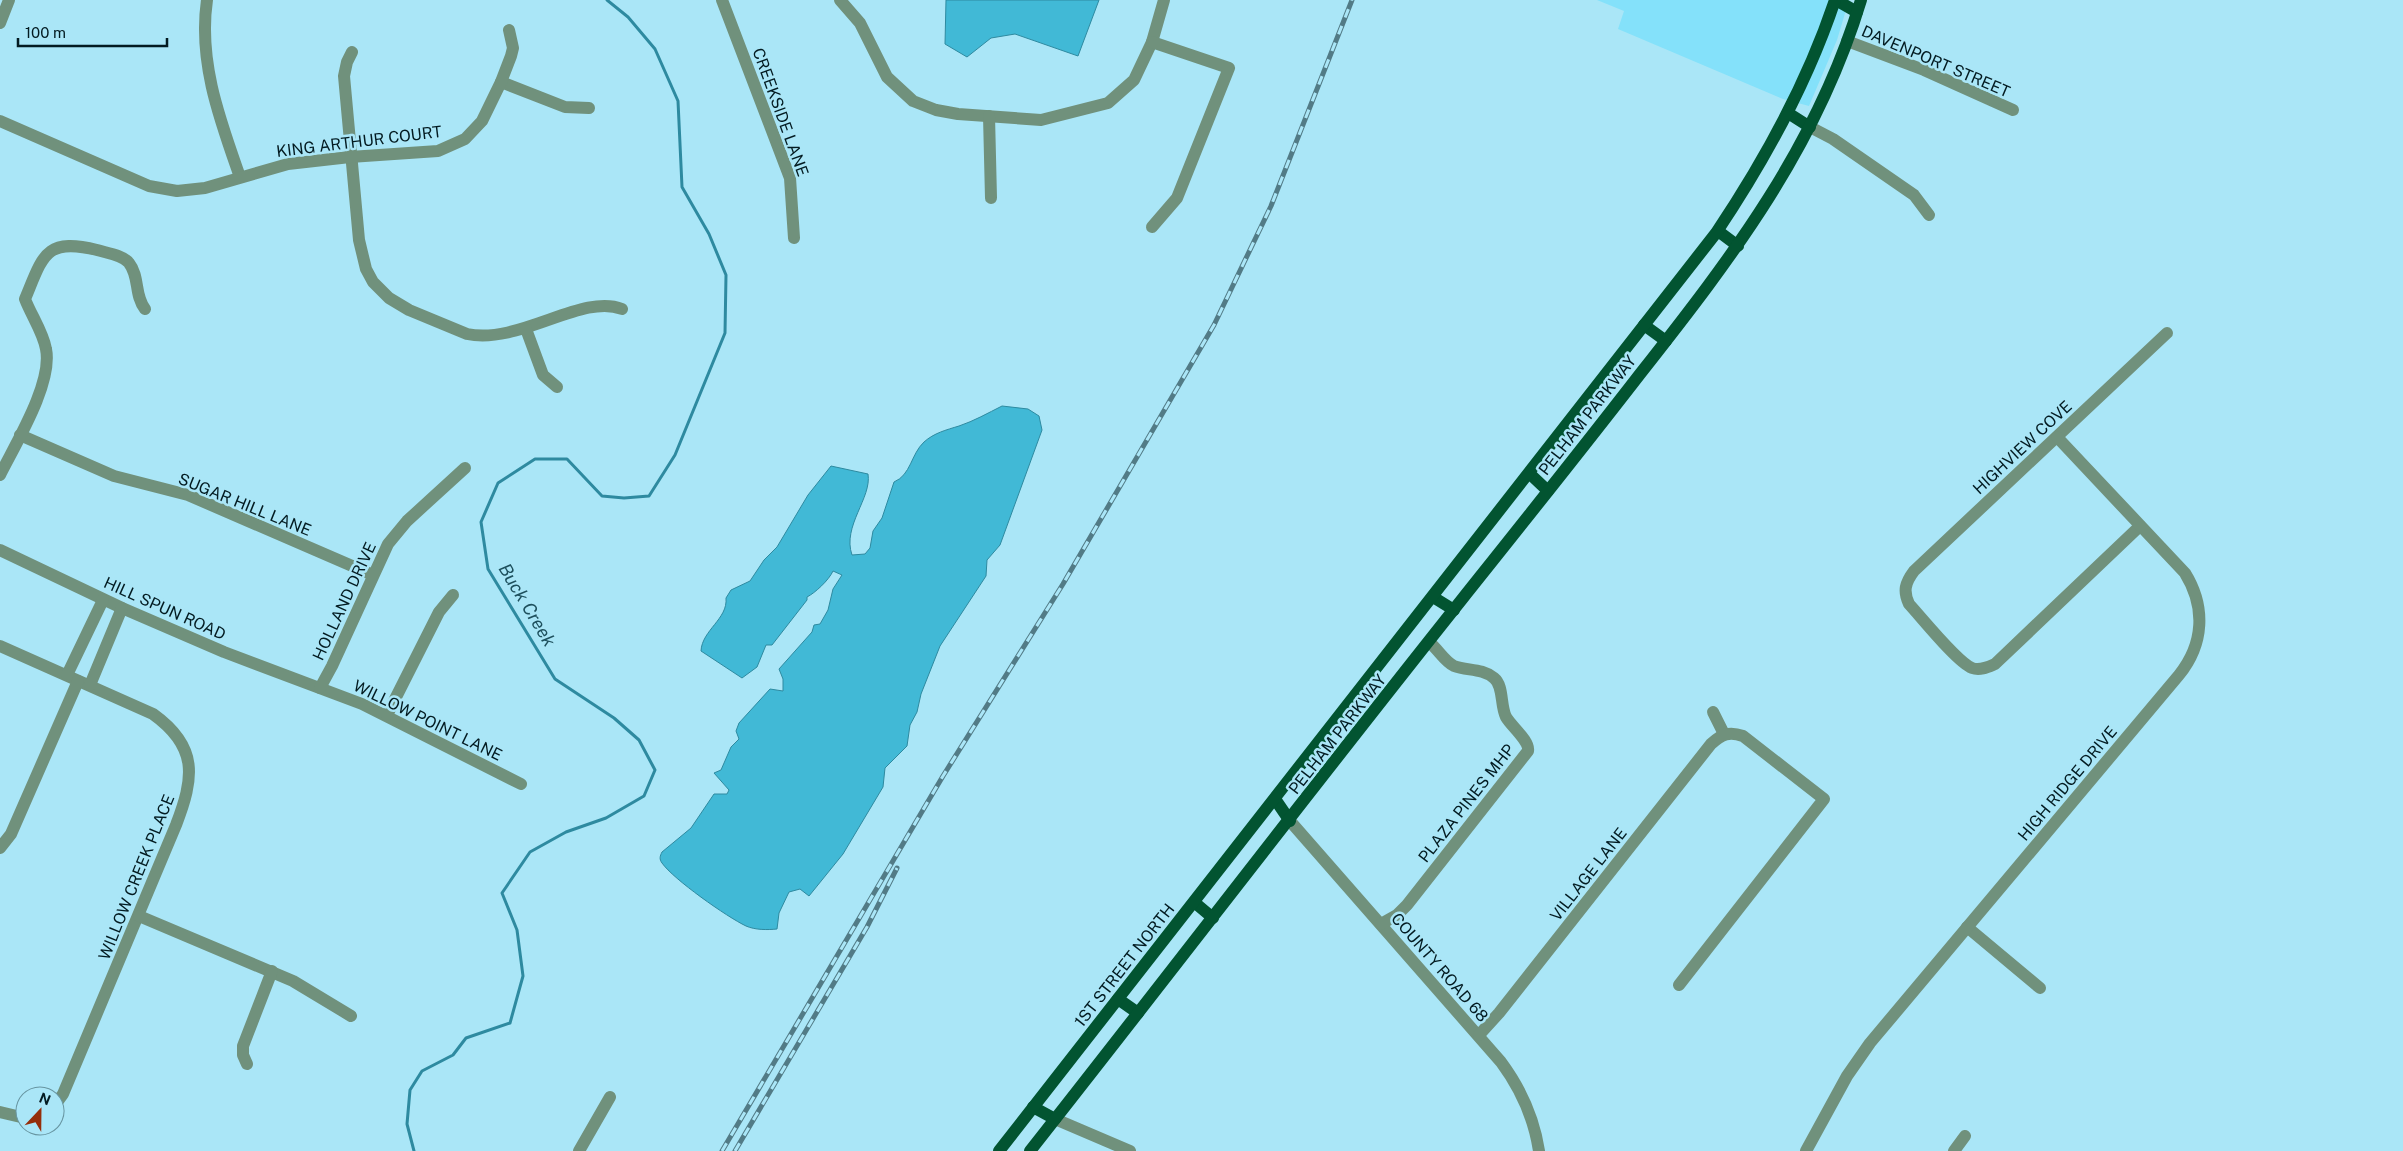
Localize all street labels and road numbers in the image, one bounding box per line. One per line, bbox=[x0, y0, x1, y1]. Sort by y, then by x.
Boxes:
street label: DAVENPORT STREET bbox=[1859, 22, 2013, 102]
street label: CREEKSIDE LANE bbox=[748, 45, 813, 179]
street label: KING ARTHUR COURT bbox=[275, 122, 443, 161]
street label: PELHAM PARKWAY bbox=[1535, 351, 1640, 479]
street label: HIGHVIEW COVE bbox=[1969, 397, 2076, 498]
street label: SUGAR HILL LANE bbox=[176, 469, 314, 540]
street label: HOLLAND DRIVE bbox=[309, 539, 380, 663]
street label: HILL SPUN ROAD bbox=[101, 573, 229, 644]
street label: PELHAM PARKWAY bbox=[1285, 670, 1390, 798]
street label: WILLOW POINT LANE bbox=[350, 676, 505, 765]
street label: HIGH RIDGE DRIVE bbox=[2014, 722, 2121, 845]
street label: PLAZA PINES MHP bbox=[1414, 740, 1518, 866]
street label: WILLOW CREEK PLACE bbox=[95, 792, 178, 963]
street label: VILLAGE LANE bbox=[1546, 824, 1631, 925]
street label: 1ST STREET NORTH bbox=[1070, 900, 1178, 1031]
street label: COUNTY ROAD 68 bbox=[1387, 909, 1492, 1026]

